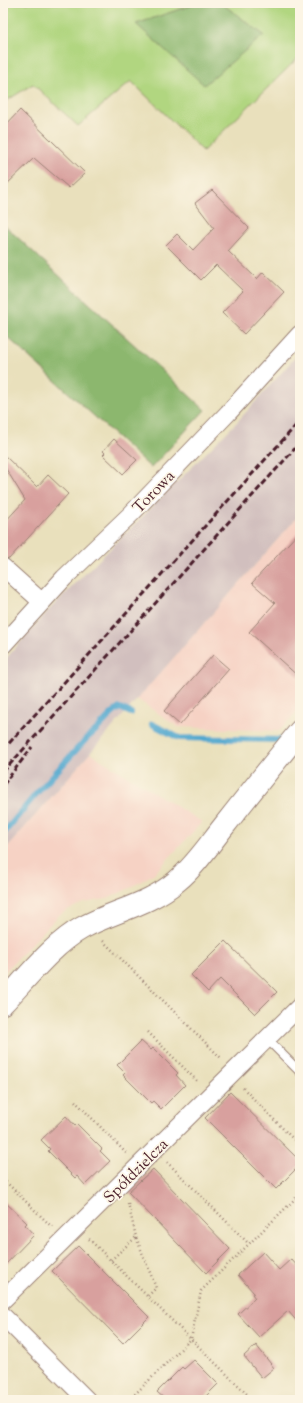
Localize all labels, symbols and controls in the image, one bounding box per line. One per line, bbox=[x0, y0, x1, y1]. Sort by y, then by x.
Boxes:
street label: Torowa bbox=[128, 466, 182, 520]
street label: Spółdzielcza bbox=[99, 1134, 175, 1209]

